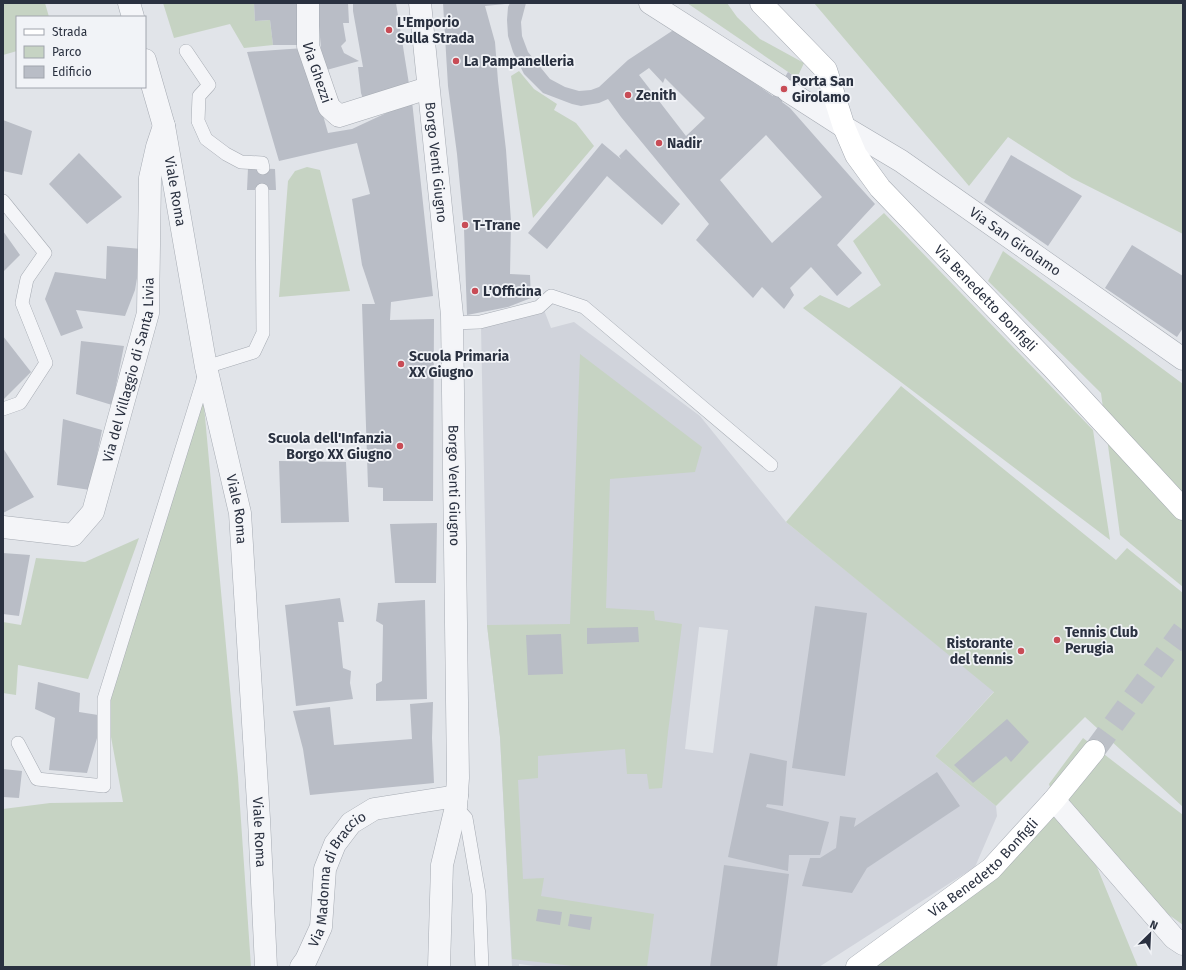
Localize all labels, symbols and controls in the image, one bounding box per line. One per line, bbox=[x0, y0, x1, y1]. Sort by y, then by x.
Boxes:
place label: L'Emporio Sulla Strada bbox=[397, 14, 475, 47]
legend bbox=[16, 16, 146, 88]
text: Strada bbox=[52, 25, 87, 39]
marker: L'Emporio Sulla Strada bbox=[384, 25, 394, 35]
street label: Via Ghezzi bbox=[299, 42, 335, 106]
text: Parco bbox=[52, 45, 82, 59]
place label: La Pampanelleria bbox=[464, 53, 574, 70]
marker: La Pampanelleria bbox=[451, 56, 461, 66]
text: Edificio bbox=[52, 65, 92, 79]
place label: Porta San Girolamo bbox=[792, 73, 854, 106]
marker: Porta San Girolamo bbox=[779, 84, 789, 94]
place label: Zenith bbox=[636, 87, 677, 104]
marker: Zenith bbox=[623, 90, 633, 100]
street label: Borgo Venti Giugno bbox=[421, 101, 450, 224]
place label: Nadir bbox=[667, 135, 702, 152]
marker: Nadir bbox=[654, 138, 664, 148]
street label: Viale Roma bbox=[160, 155, 189, 228]
street label: Via San Girolamo bbox=[966, 204, 1064, 280]
place label: T-Trane bbox=[473, 217, 521, 234]
marker: T-Trane bbox=[460, 220, 470, 230]
street label: Via Benedetto Bonfigli bbox=[930, 242, 1040, 355]
street label: Via del Villaggio di Santa Livia bbox=[99, 277, 158, 464]
place label: L'Officina bbox=[483, 283, 542, 300]
marker: L'Officina bbox=[470, 286, 480, 296]
place label: Scuola Primaria XX Giugno bbox=[408, 348, 510, 381]
marker: Scuola Primaria XX Giugno bbox=[396, 359, 406, 369]
street label: Borgo Venti Giugno bbox=[444, 424, 463, 546]
place label: Scuola dell'Infanzia Borgo XX Giugno bbox=[268, 430, 392, 463]
marker: Scuola dell'Infanzia Borgo XX Giugno bbox=[395, 441, 405, 451]
street label: Viale Roma bbox=[222, 473, 250, 545]
place label: Tennis Club Perugia bbox=[1065, 624, 1138, 657]
place label: Ristorante del tennis bbox=[947, 635, 1013, 668]
marker: Tennis Club Perugia bbox=[1052, 635, 1062, 645]
marker: Ristorante del tennis bbox=[1016, 646, 1026, 656]
street label: Viale Roma bbox=[249, 796, 269, 868]
street label: Via Madonna di Braccio bbox=[305, 808, 369, 950]
street label: Via Benedetto Bonfigli bbox=[925, 815, 1042, 921]
north arrow bbox=[1130, 914, 1170, 954]
text: N bbox=[1148, 918, 1160, 933]

